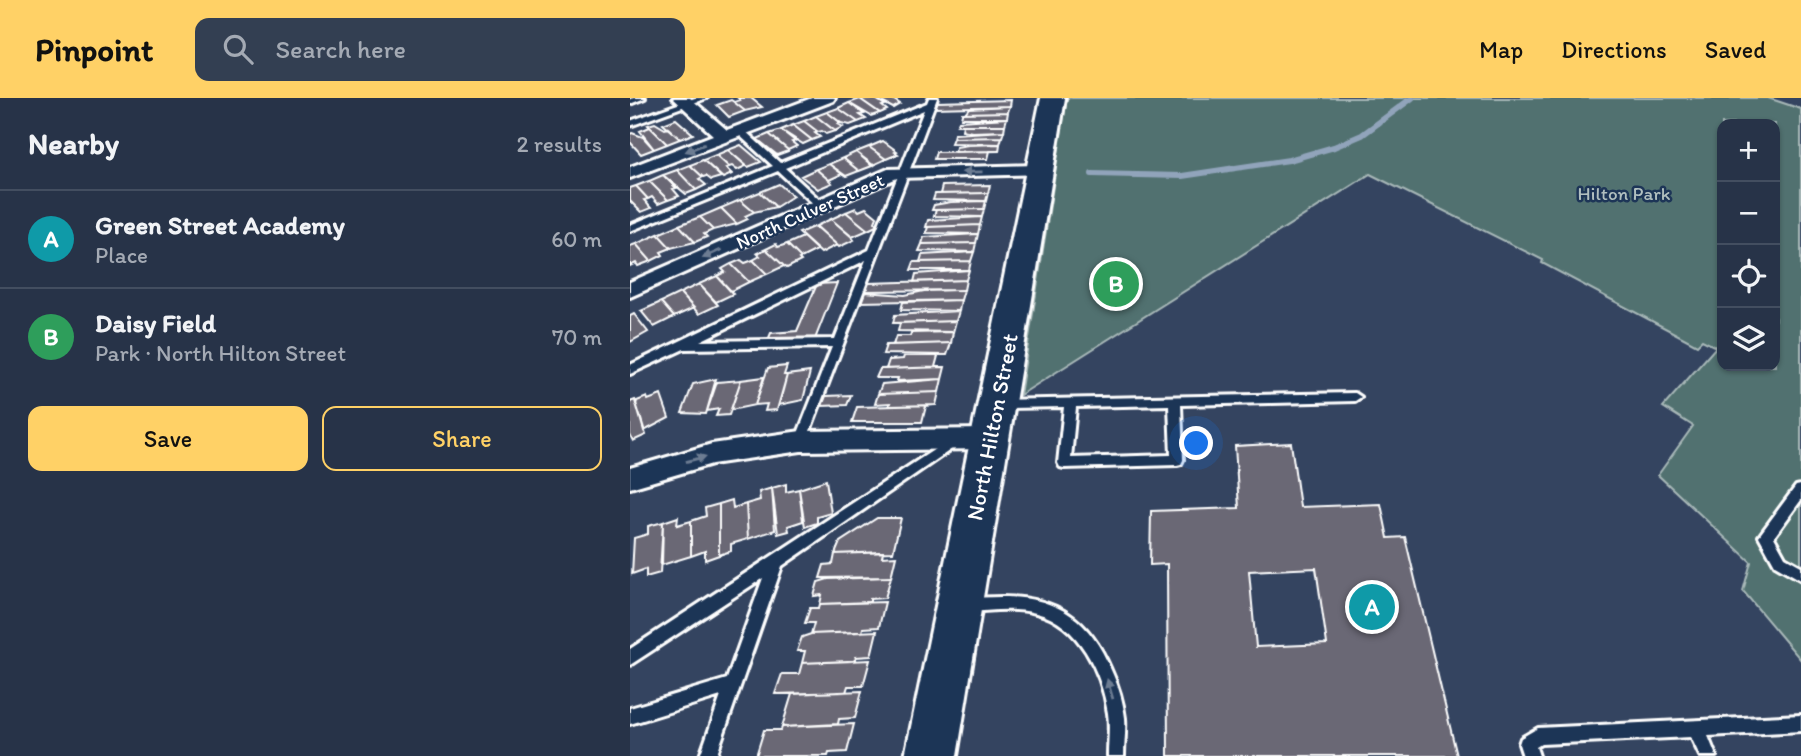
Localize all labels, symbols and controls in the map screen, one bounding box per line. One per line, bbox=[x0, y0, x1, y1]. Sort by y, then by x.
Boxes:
search box bbox=[195, 18, 685, 81]
text: Pinpoint bbox=[35, 30, 153, 69]
icon: search bbox=[219, 30, 257, 68]
text: Search here bbox=[275, 33, 406, 65]
text: Map bbox=[1479, 35, 1523, 64]
text: Directions bbox=[1561, 35, 1667, 64]
text: Saved bbox=[1705, 35, 1766, 64]
map controls bbox=[1717, 119, 1780, 371]
button: + bbox=[1717, 119, 1780, 182]
text: Nearby bbox=[28, 125, 119, 162]
text: 2 results bbox=[516, 130, 602, 158]
one-way arrow bbox=[684, 143, 705, 154]
one-way arrow bbox=[961, 166, 983, 178]
street label: North Culver Street bbox=[732, 168, 888, 254]
park label: Hilton Park bbox=[1577, 182, 1671, 205]
button: − bbox=[1717, 182, 1780, 245]
text: Green Street Academy bbox=[95, 209, 345, 241]
text: A bbox=[44, 225, 58, 253]
text: 60 m bbox=[551, 225, 602, 253]
text: Place bbox=[95, 241, 148, 269]
button: locate bbox=[1717, 245, 1780, 308]
one-way arrow bbox=[702, 249, 723, 260]
pin: B bbox=[1093, 258, 1139, 310]
text: Daisy Field bbox=[95, 307, 216, 339]
button: layers bbox=[1717, 308, 1780, 371]
text: B bbox=[44, 323, 58, 351]
text: 70 m bbox=[552, 323, 602, 351]
street label: North Hilton Street bbox=[960, 331, 1024, 523]
text: Park · North Hilton Street bbox=[95, 339, 346, 367]
button: Save bbox=[28, 406, 308, 471]
button: Share bbox=[322, 406, 602, 471]
your location bbox=[1179, 426, 1213, 460]
one-way arrow bbox=[685, 453, 707, 464]
pin: A bbox=[1349, 581, 1395, 633]
one-way arrow bbox=[1104, 678, 1114, 699]

